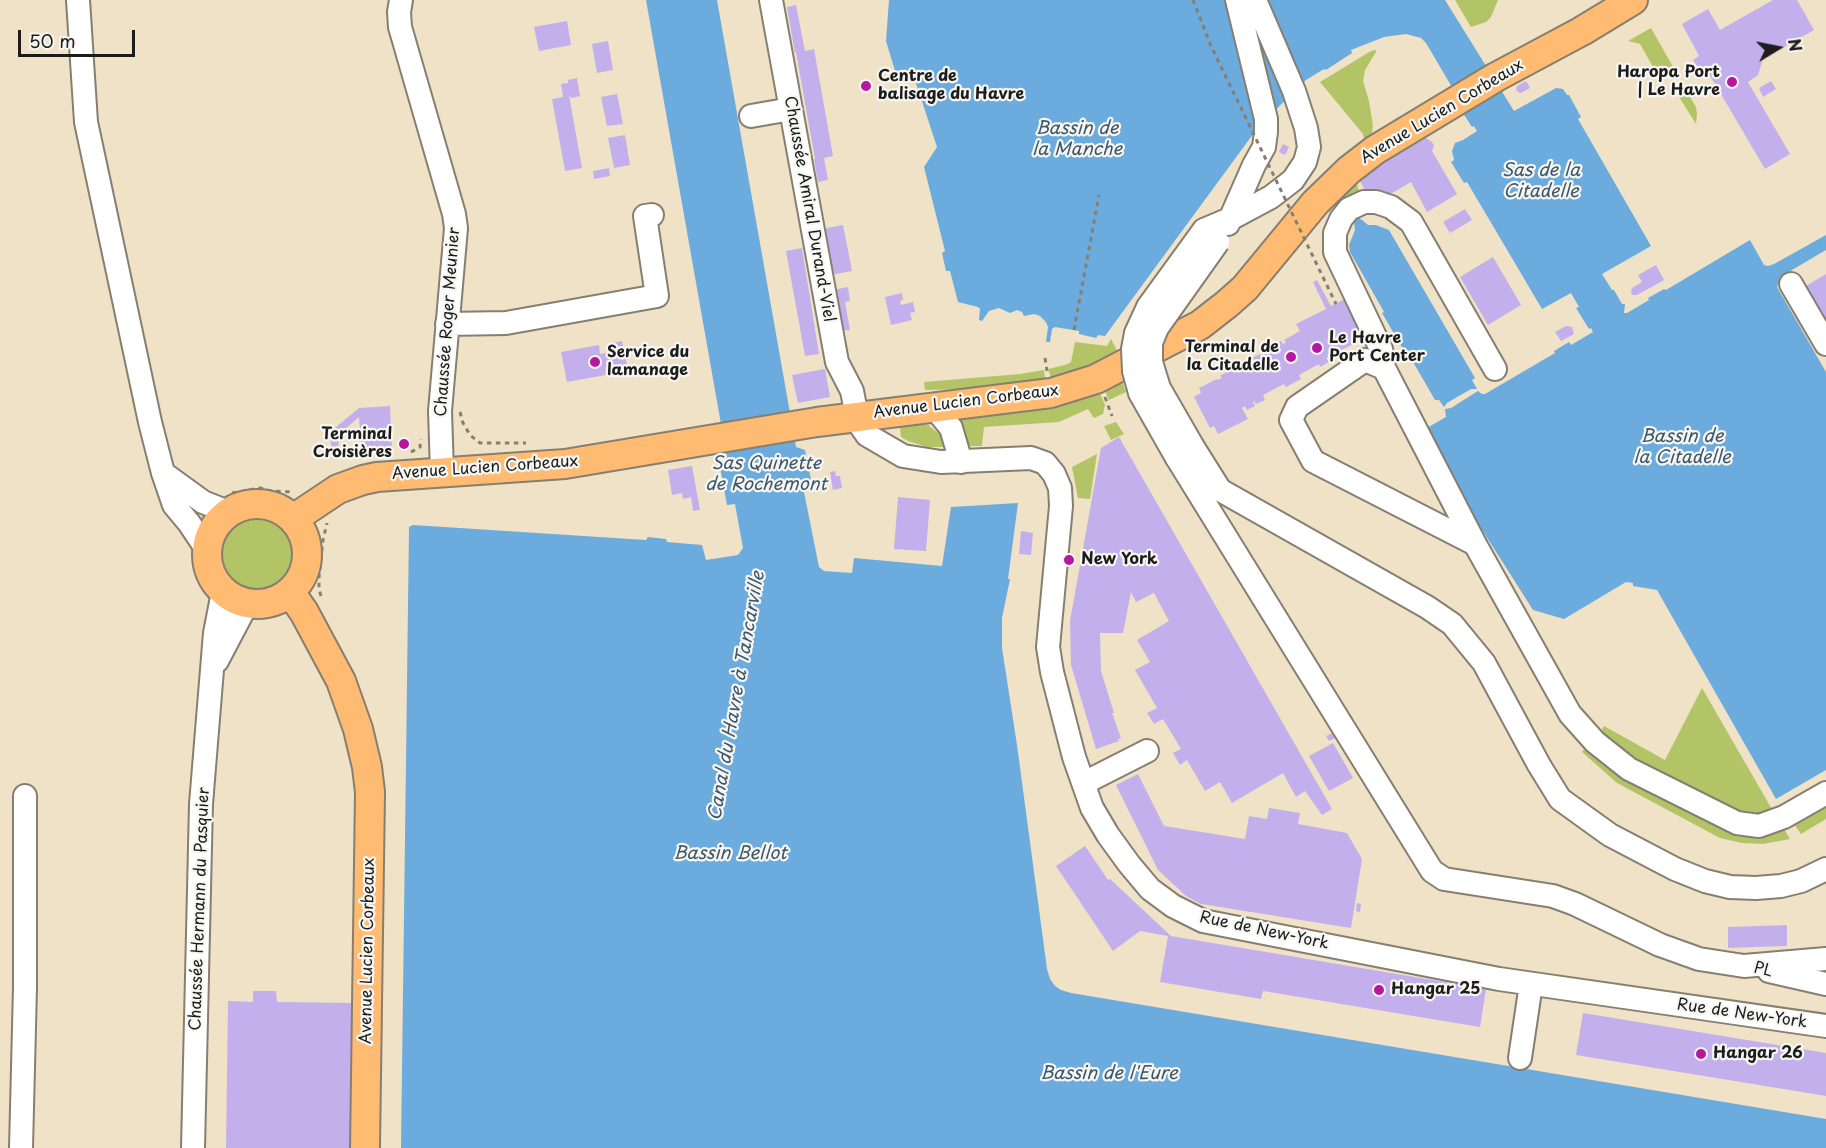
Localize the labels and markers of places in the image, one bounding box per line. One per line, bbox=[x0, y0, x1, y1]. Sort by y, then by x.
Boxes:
place label: Haropa Port | Le Havre bbox=[1617, 63, 1720, 101]
place label: Centre de balisage du Havre bbox=[878, 67, 1024, 105]
marker: Haropa Port | Le Havre bbox=[1725, 75, 1739, 89]
marker: Centre de balisage du Havre bbox=[859, 79, 873, 93]
place label: Le Havre Port Center bbox=[1329, 329, 1425, 367]
place label: Terminal de la Citadelle bbox=[1185, 338, 1279, 376]
marker: Le Havre Port Center bbox=[1310, 341, 1324, 355]
place label: Service du lamanage bbox=[607, 343, 689, 381]
marker: Terminal de la Citadelle bbox=[1284, 350, 1298, 364]
marker: Service du lamanage bbox=[588, 355, 602, 369]
place label: Terminal Croisières bbox=[313, 425, 392, 463]
marker: Terminal Croisières bbox=[397, 437, 411, 451]
place label: New York bbox=[1081, 550, 1158, 570]
marker: New York bbox=[1062, 553, 1076, 567]
place label: Hangar 25 bbox=[1391, 980, 1480, 1000]
marker: Hangar 25 bbox=[1372, 983, 1386, 997]
place label: Hangar 26 bbox=[1713, 1044, 1803, 1064]
marker: Hangar 26 bbox=[1694, 1047, 1708, 1061]

